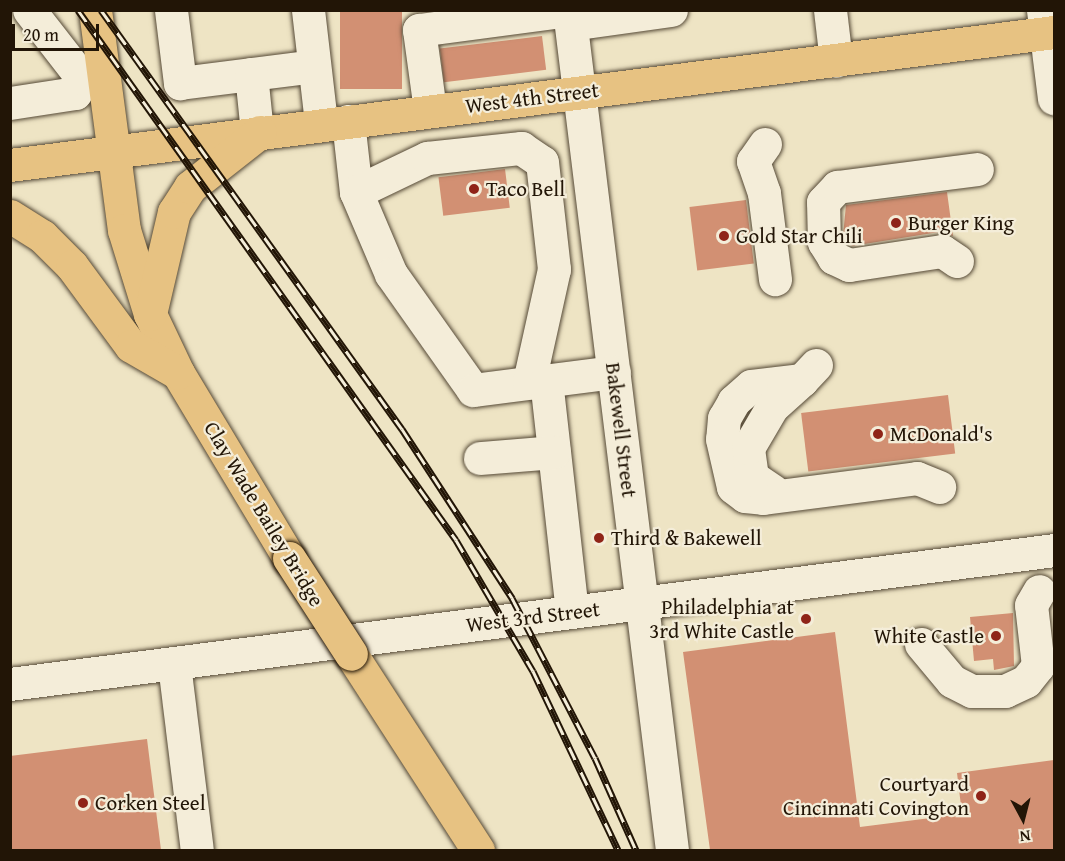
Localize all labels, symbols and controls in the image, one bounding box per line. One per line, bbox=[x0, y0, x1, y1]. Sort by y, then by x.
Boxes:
scale bar bbox=[15, 12, 102, 50]
text: 20 m bbox=[23, 21, 59, 48]
street label: West 4th Street bbox=[464, 77, 600, 119]
place label: Taco Bell bbox=[486, 176, 565, 202]
marker: Taco Bell bbox=[467, 182, 481, 196]
place label: Burger King bbox=[908, 210, 1014, 236]
marker: Burger King bbox=[889, 216, 903, 230]
place label: Gold Star Chili bbox=[736, 223, 863, 249]
marker: Gold Star Chili bbox=[717, 229, 731, 243]
street label: Bakewell Street bbox=[600, 361, 642, 499]
street label: Clay Wade Bailey Bridge bbox=[199, 417, 329, 611]
place label: McDonald's bbox=[890, 421, 993, 447]
marker: McDonald's bbox=[871, 427, 885, 441]
place label: Third & Bakewell bbox=[611, 525, 762, 551]
marker: Third & Bakewell bbox=[592, 531, 606, 545]
place label: Philadelphia at 3rd White Castle bbox=[649, 594, 794, 644]
street label: West 3rd Street bbox=[465, 596, 601, 638]
marker: Philadelphia at 3rd White Castle bbox=[799, 612, 813, 626]
place label: White Castle bbox=[874, 623, 984, 649]
marker: White Castle bbox=[989, 629, 1003, 643]
place label: Courtyard Cincinnati Covington bbox=[783, 771, 969, 821]
marker: Courtyard Cincinnati Covington bbox=[974, 789, 988, 803]
north arrow bbox=[993, 789, 1053, 849]
place label: Corken Steel bbox=[95, 790, 206, 816]
marker: Corken Steel bbox=[76, 796, 90, 810]
text: N bbox=[1018, 824, 1032, 849]

